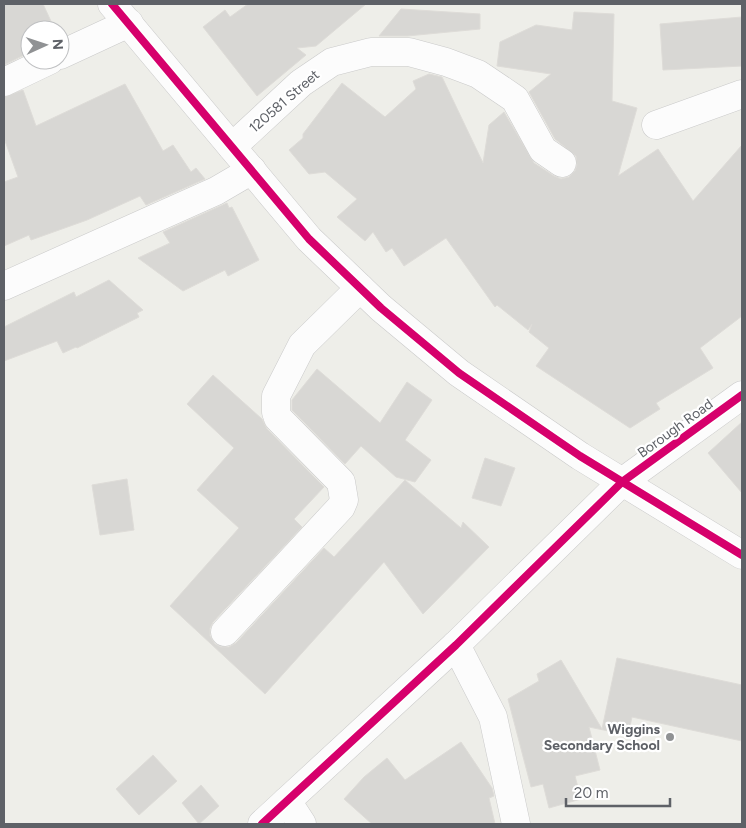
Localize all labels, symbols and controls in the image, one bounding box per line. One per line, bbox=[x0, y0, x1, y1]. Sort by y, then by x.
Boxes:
north arrow bbox=[20, 20, 70, 70]
text: N bbox=[49, 38, 66, 50]
street label: 120581 Street bbox=[246, 66, 323, 137]
street label: Borough Road bbox=[634, 395, 716, 461]
place label: Wiggins Secondary School bbox=[544, 721, 660, 754]
marker: Wiggins Secondary School bbox=[664, 731, 676, 743]
scale bar bbox=[566, 776, 670, 808]
text: 20 m bbox=[574, 784, 608, 802]

